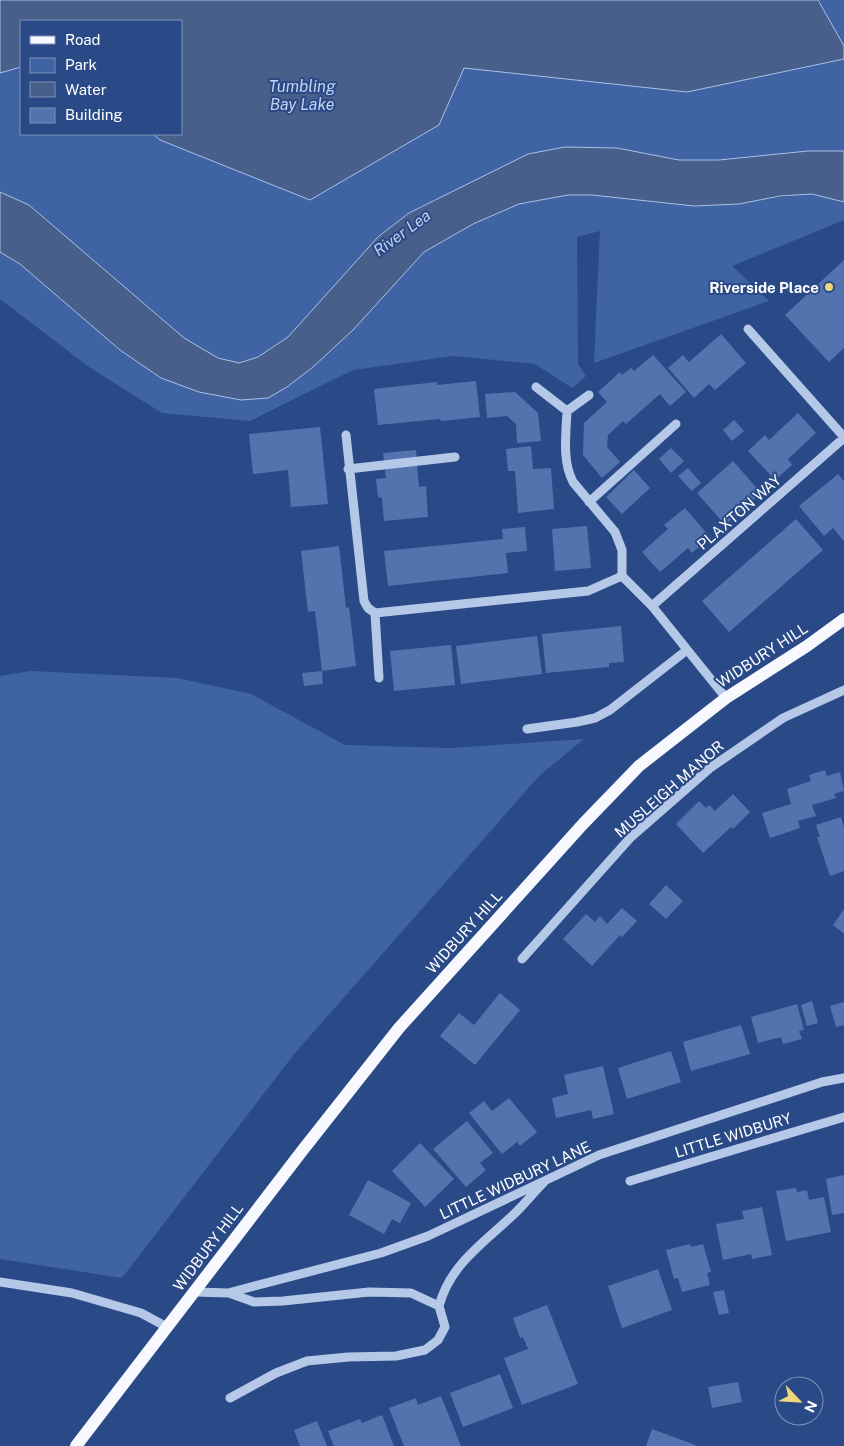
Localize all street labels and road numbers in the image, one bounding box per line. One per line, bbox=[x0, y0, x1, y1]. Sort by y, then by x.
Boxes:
street label: PLAXTON WAY bbox=[694, 471, 784, 553]
street label: WIDBURY HILL bbox=[713, 619, 811, 691]
street label: MUSLEIGH MANOR bbox=[611, 737, 727, 841]
street label: WIDBURY HILL bbox=[423, 887, 505, 977]
street label: LITTLE WIDBURY bbox=[673, 1109, 793, 1161]
street label: LITTLE WIDBURY LANE bbox=[437, 1138, 593, 1222]
street label: WIDBURY HILL bbox=[170, 1200, 246, 1294]

